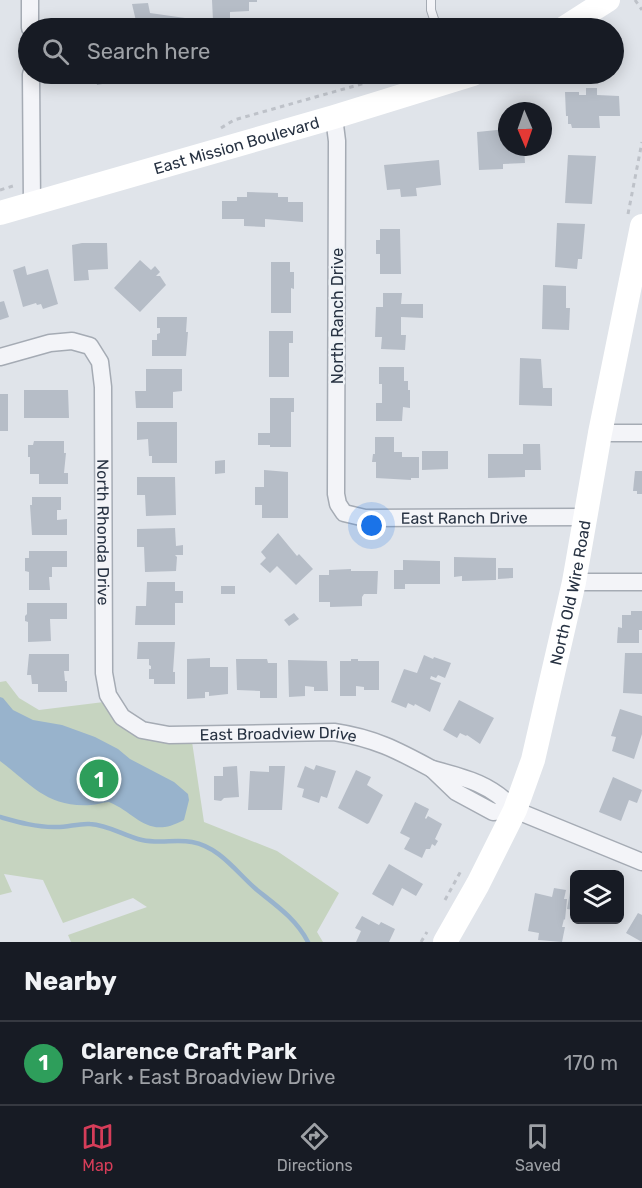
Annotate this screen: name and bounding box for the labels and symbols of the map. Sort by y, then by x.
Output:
north arrow [498,102,552,156]
street label: East Mission Boulevard [152,113,322,178]
street label: North Ranch Drive [328,248,347,384]
street label: North Rhonda Drive [93,459,113,605]
street label: East Ranch Drive [401,508,528,528]
your location [357,511,386,540]
street label: North Old Wire Road [546,519,595,667]
street label: East Broadview Drive [200,723,359,746]
pin: 1 [80,756,118,802]

